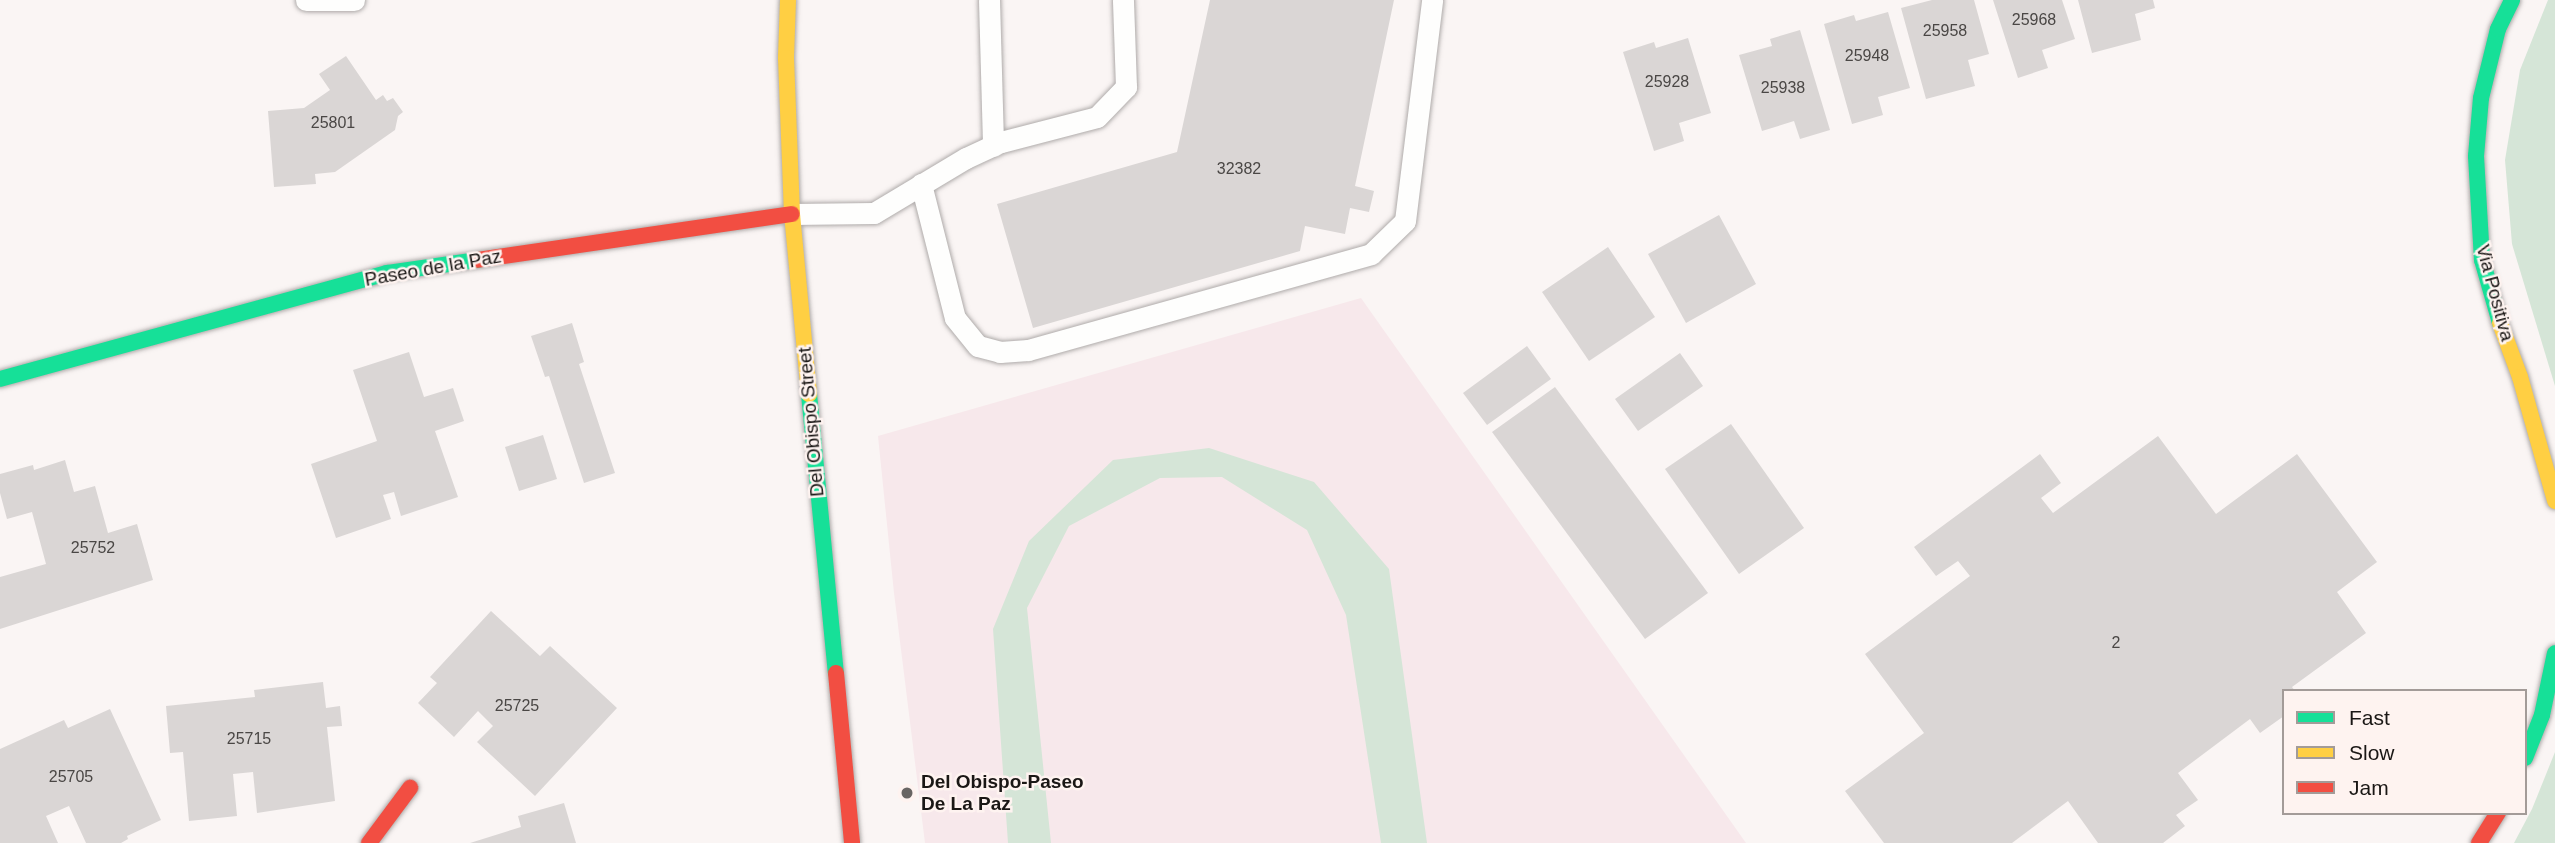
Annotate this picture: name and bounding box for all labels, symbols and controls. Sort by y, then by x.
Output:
house number: 25968 [2012,10,2056,30]
house number: 25958 [1923,21,1967,41]
house number: 25948 [1845,46,1889,66]
house number: 25928 [1645,72,1689,92]
house number: 25938 [1761,78,1805,98]
house number: 25801 [311,113,355,133]
house number: 32382 [1217,159,1261,179]
street label: Via Positiva [2471,242,2519,344]
street label: Paseo de la Paz [363,245,503,291]
street label: Del Obispo Street [793,346,829,498]
house number: 25752 [71,538,115,558]
house number: 2 [2112,633,2120,653]
legend [2282,689,2527,815]
house number: 25725 [495,696,539,716]
text: Fast [2349,706,2390,729]
house number: 25715 [227,729,271,749]
text: Slow [2349,741,2395,764]
house number: 25705 [49,767,93,787]
place label: Del Obispo-Paseo De La Paz [921,771,1084,815]
text: Jam [2349,776,2389,799]
marker: Del Obispo-Paseo De La Paz [899,785,915,801]

